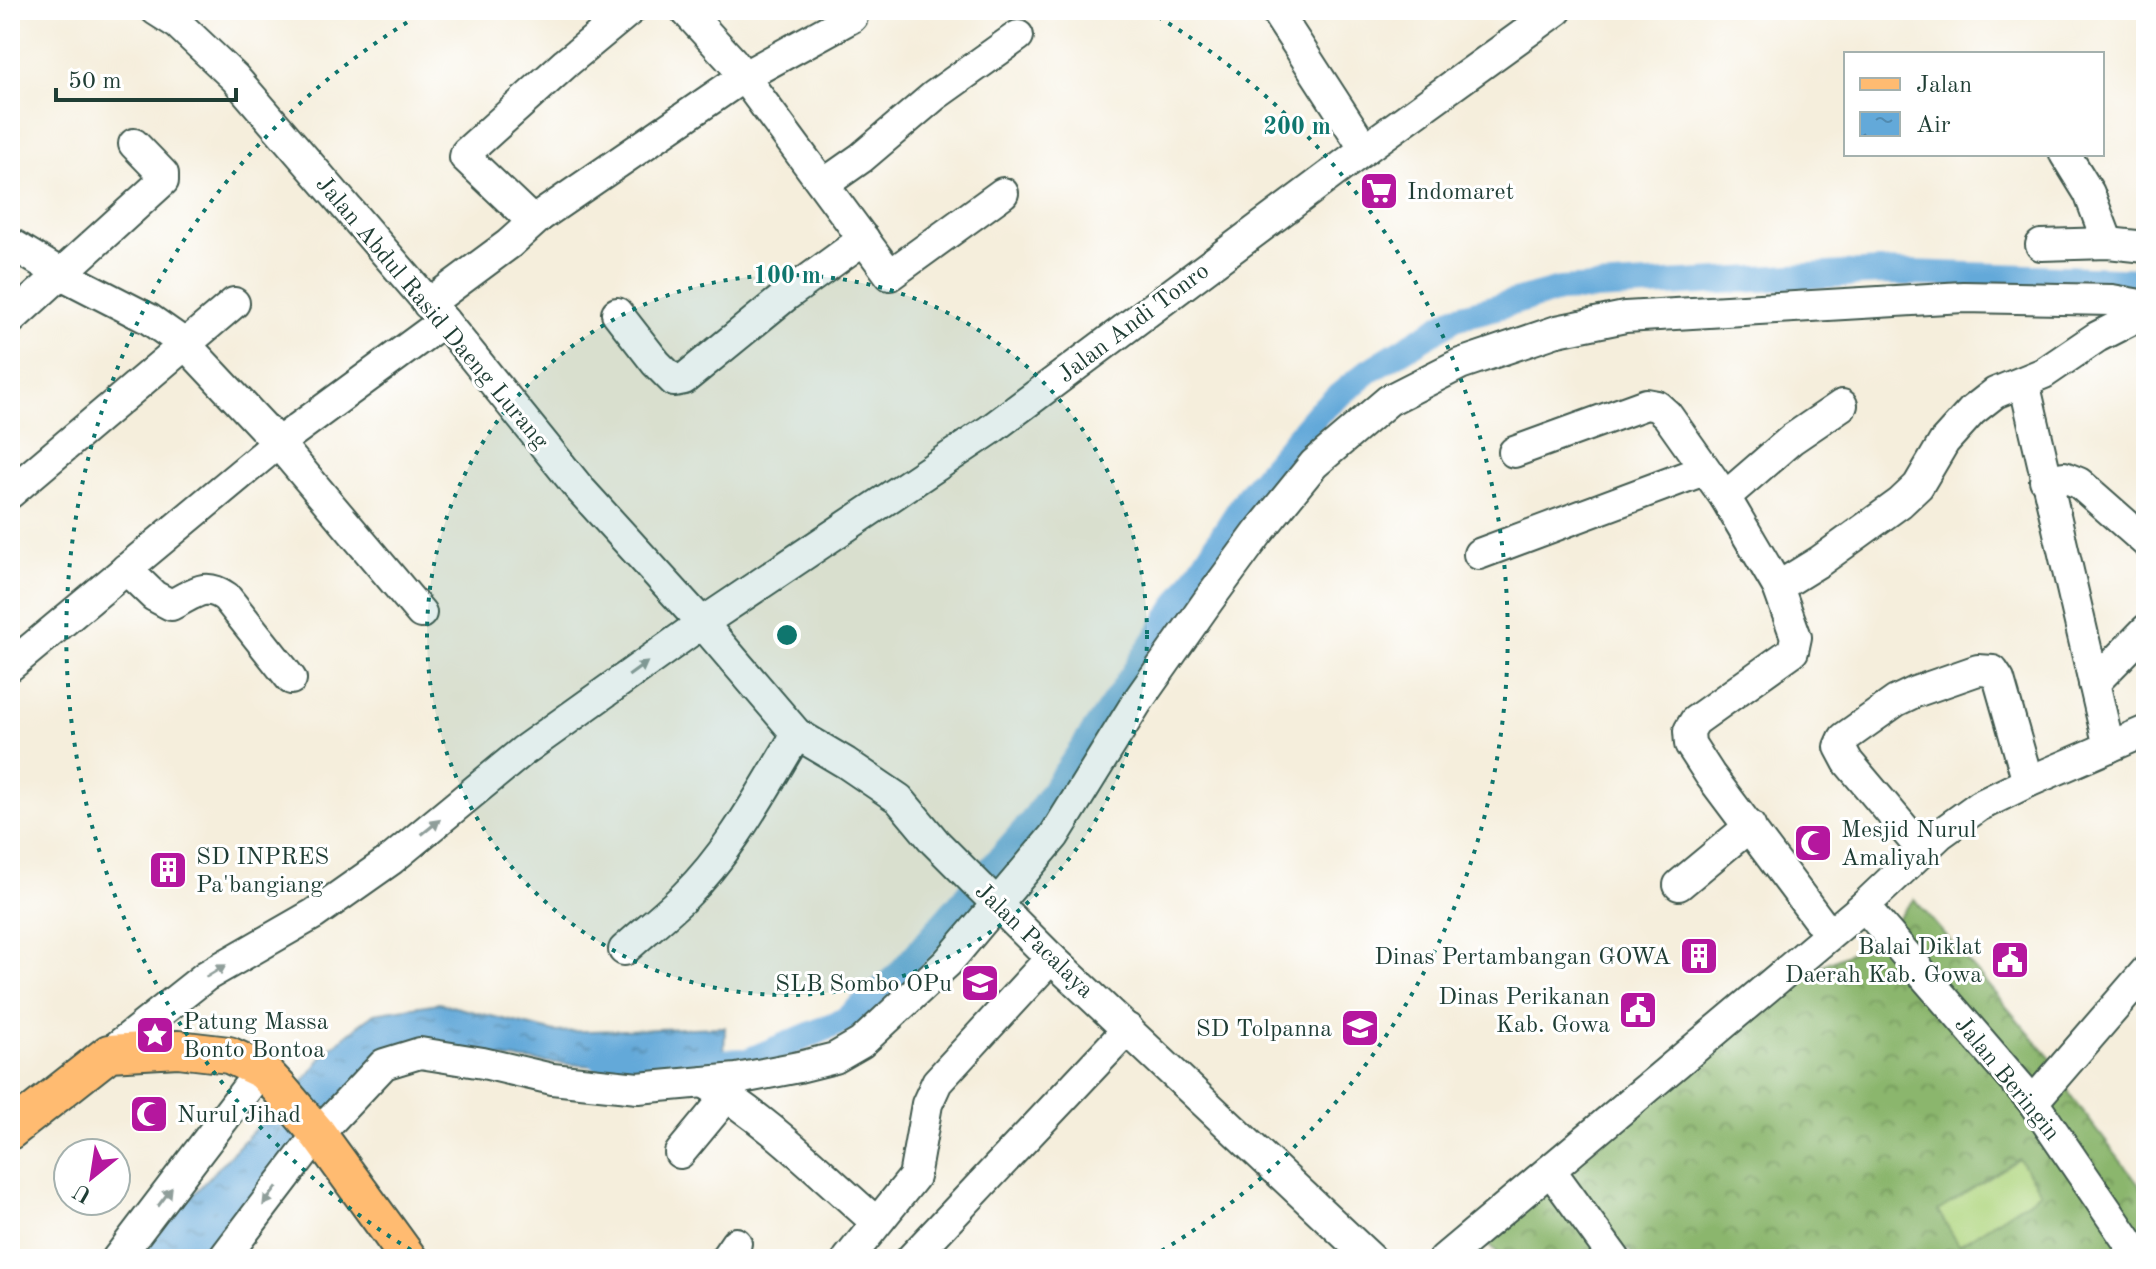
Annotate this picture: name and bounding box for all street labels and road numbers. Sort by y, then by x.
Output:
street label: Jalan Abdul Rasid Daeng Lurang [310,172,553,454]
street label: Jalan Andi Tonro [1054,259,1214,388]
street label: Jalan Pacalaya [970,879,1097,1004]
street label: Jalan Beringin [1949,1013,2064,1146]

